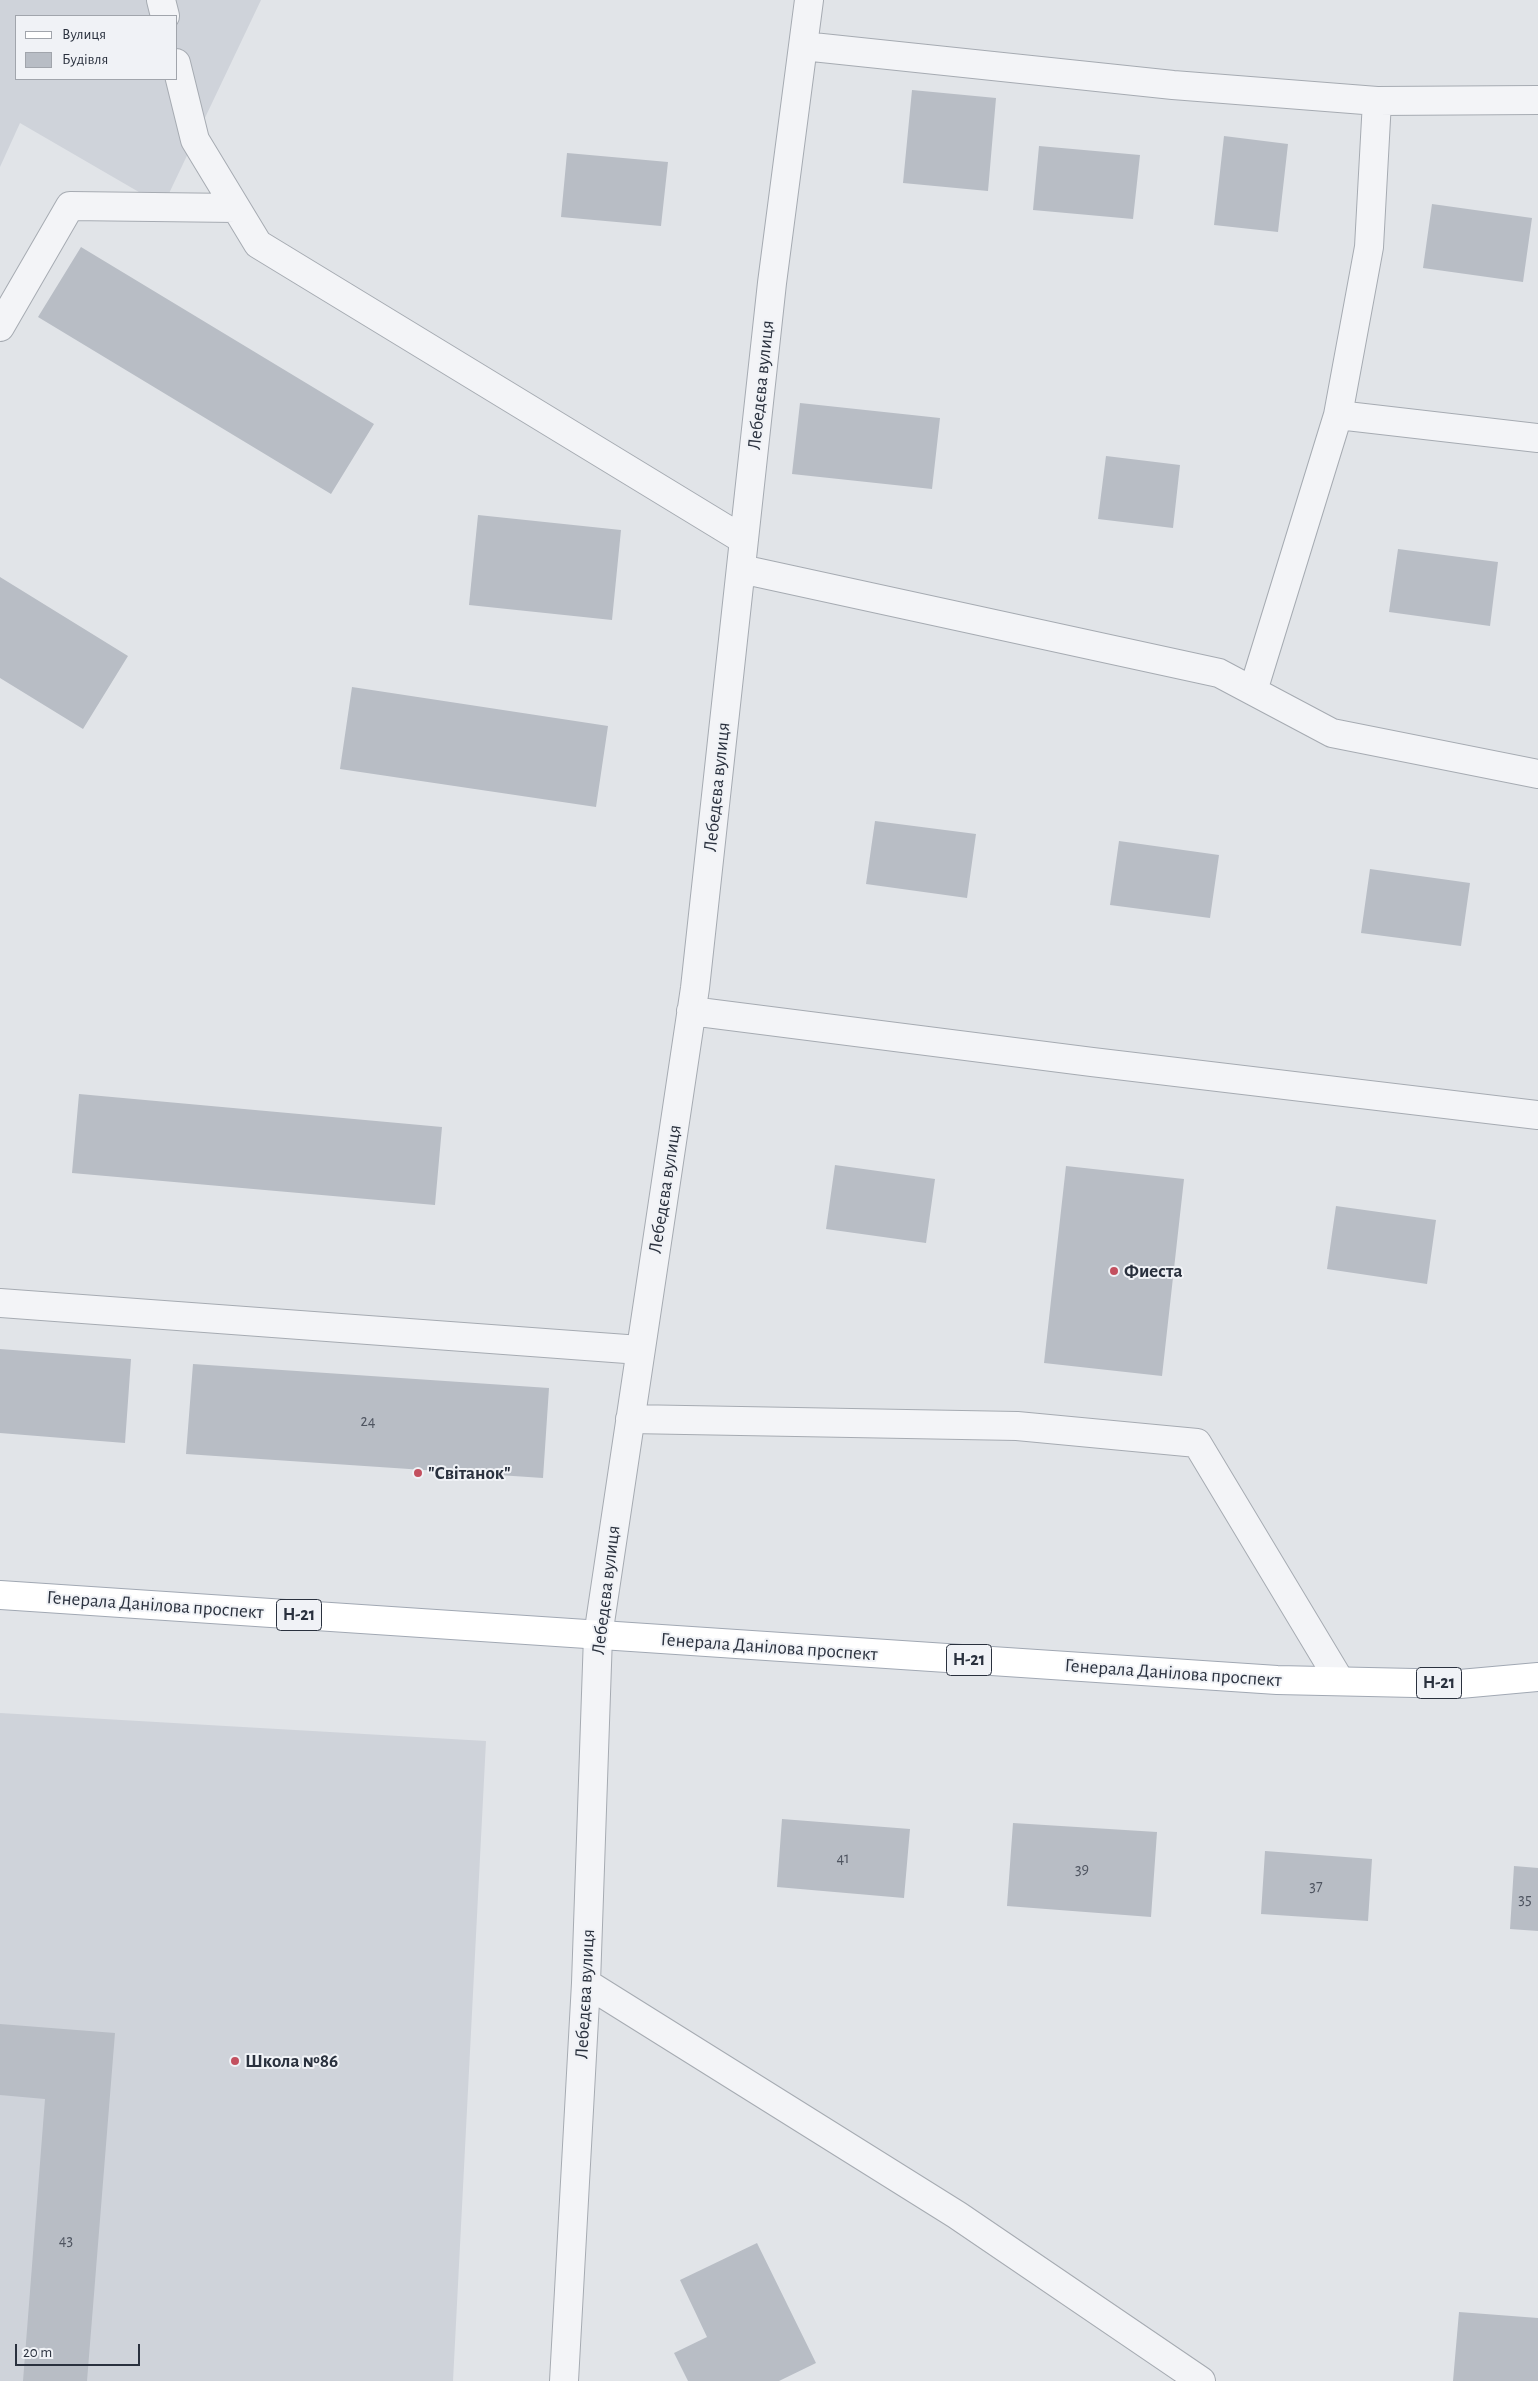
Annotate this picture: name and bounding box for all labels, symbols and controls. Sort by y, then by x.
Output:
legend [15,15,178,80]
text: Вулиця [62,27,106,42]
text: Будівля [62,52,108,67]
street label: Лебедєва вулиця [743,319,779,451]
street label: Лебедєва вулиця [699,721,735,853]
street label: Лебедєва вулиця [644,1123,686,1255]
place label: Фиеста [1124,1260,1182,1282]
marker: Фиеста [1108,1265,1120,1277]
house number: 24 [361,1411,375,1431]
place label: "Світанок" [428,1462,511,1484]
marker: "Світанок" [412,1467,424,1479]
street label: Лебедєва вулиця [587,1524,625,1656]
street label: Генерала Данілова проспект [46,1586,264,1624]
road number: Н-21 [276,1600,322,1630]
street label: Генерала Данілова проспект [660,1628,878,1666]
road number: Н-21 [946,1644,992,1676]
street label: Генерала Данілова проспект [1064,1654,1282,1692]
road number: Н-21 [1416,1668,1462,1699]
house number: 41 [836,1848,850,1868]
house number: 39 [1075,1859,1089,1879]
house number: 37 [1309,1876,1323,1896]
house number: 35 [1518,1889,1532,1909]
street label: Лебедєва вулиця [570,1928,600,2060]
place label: Школа №86 [245,2050,338,2072]
marker: Школа №86 [229,2055,241,2067]
house number: 43 [59,2230,73,2250]
scale bar [18,2334,142,2366]
text: 20 m [23,2345,52,2360]

